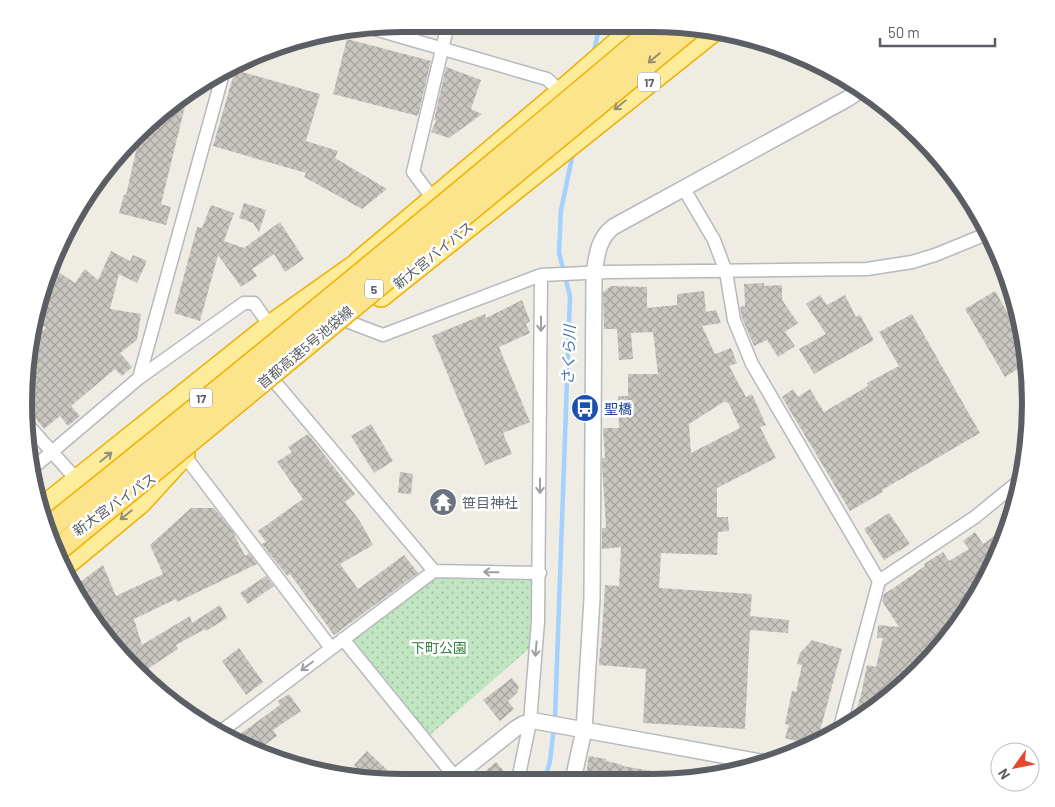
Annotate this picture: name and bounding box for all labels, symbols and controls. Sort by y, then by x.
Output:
scale bar [880,15,995,47]
text: 50 m [888,23,920,41]
one-way arrow [647,53,660,64]
road number: 17 [638,72,660,91]
one-way arrow [614,99,627,110]
street label: 新大宮バイパス [390,218,476,292]
road number: 5 [365,280,383,298]
street label: 首都高速5号池袋線 [254,302,356,392]
one-way arrow [536,315,546,331]
water label: さくら川 [558,323,578,385]
road number: 17 [190,388,212,408]
bus stop icon: 聖橋 [570,393,600,423]
place label: 聖橋 [604,400,632,417]
one-way arrow [99,451,112,462]
street label: 新大宮バイパス [69,469,159,539]
one-way arrow [535,478,545,494]
temple icon: 笹目神社 [428,487,458,517]
place label: 笹目神社 [462,494,518,511]
one-way arrow [120,510,133,521]
one-way arrow [483,567,500,577]
park label: 下町公園 [411,639,467,656]
one-way arrow [531,640,541,656]
one-way arrow [301,660,314,671]
north arrow [990,742,1040,792]
text: N [994,766,1013,783]

